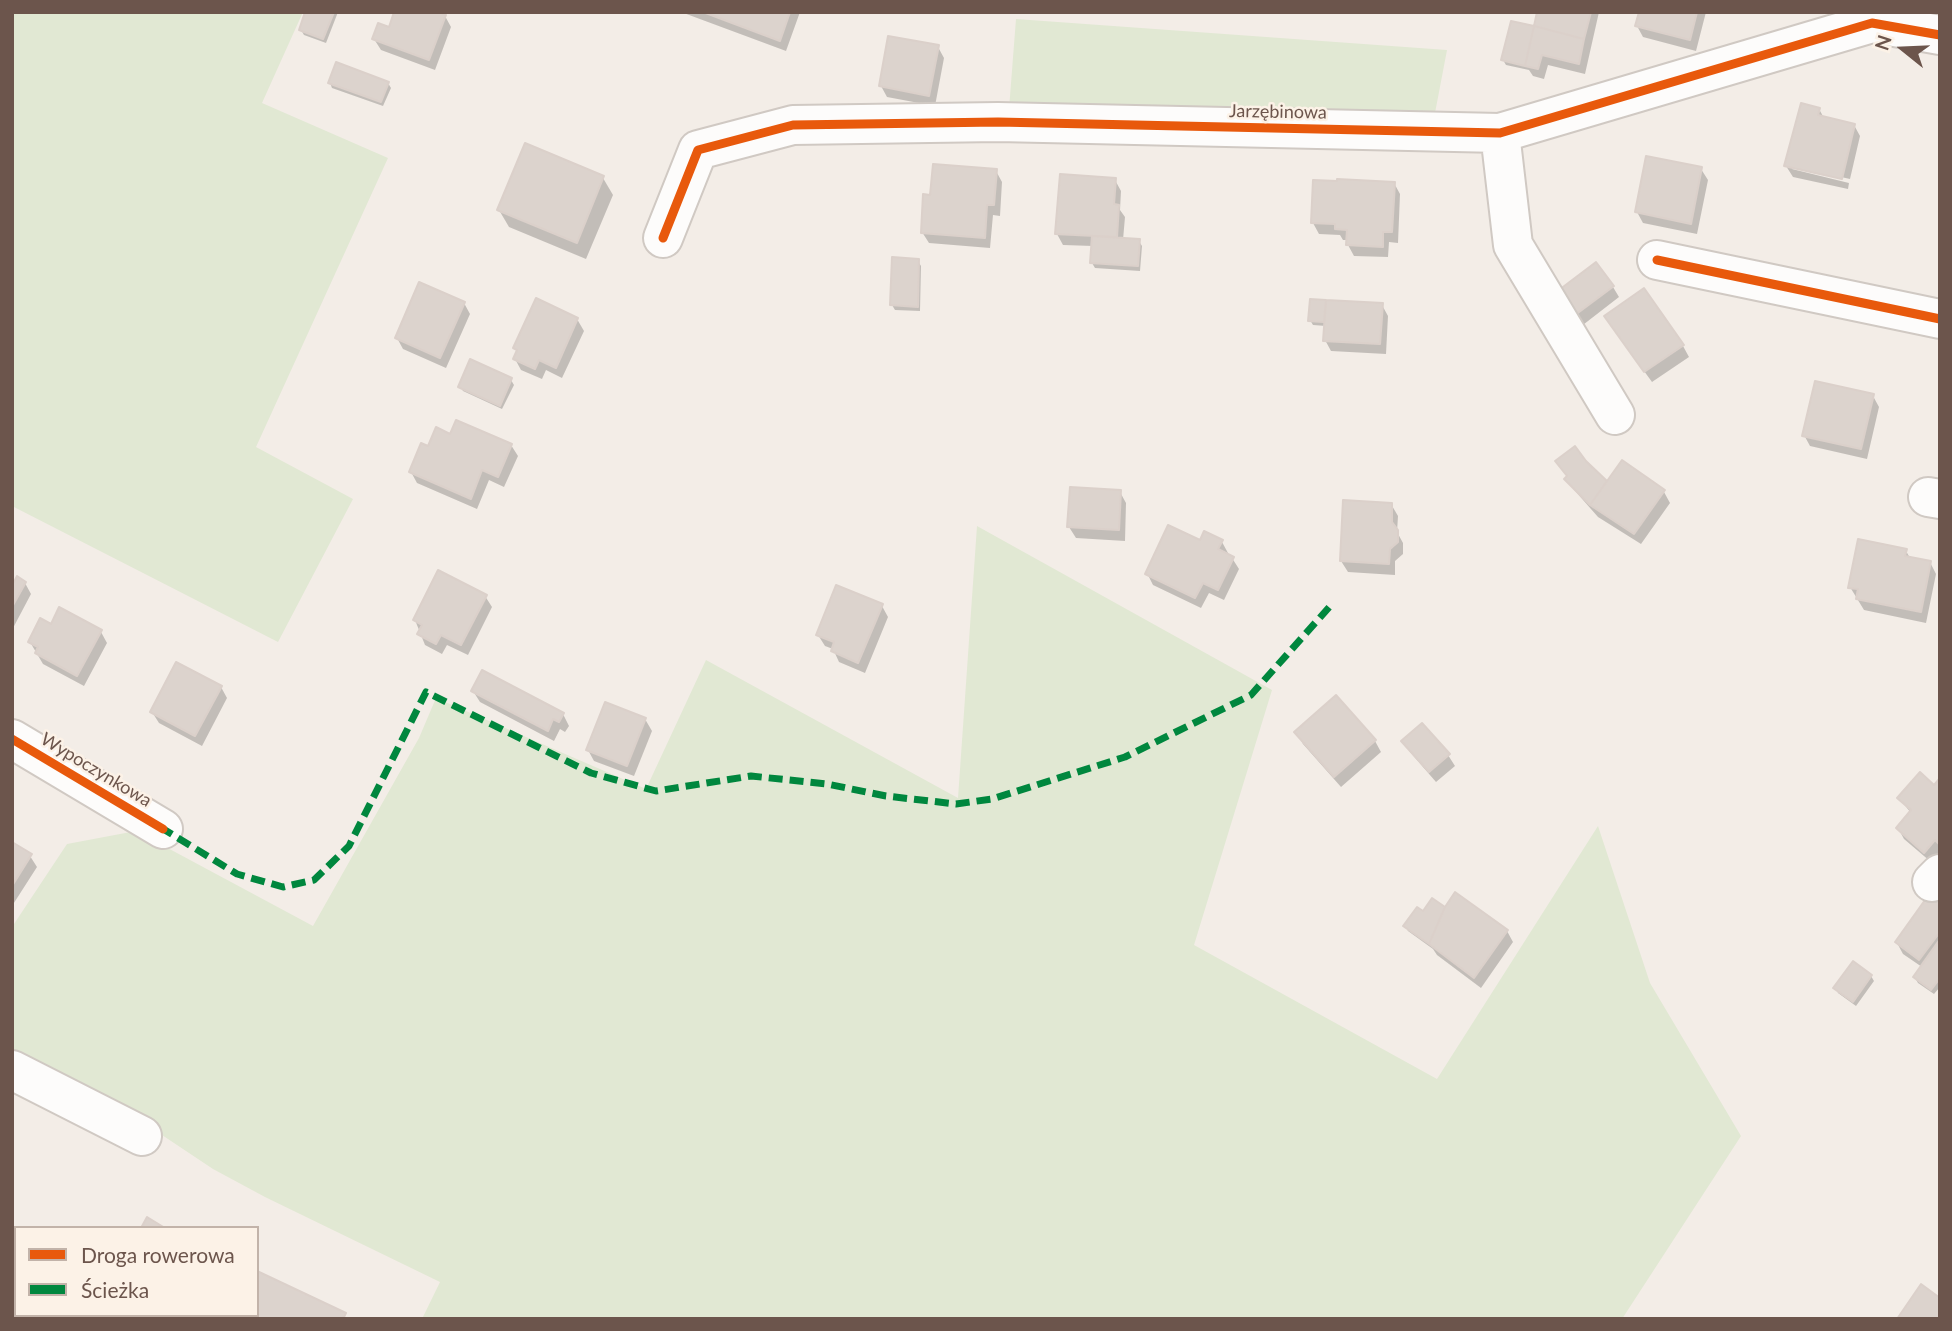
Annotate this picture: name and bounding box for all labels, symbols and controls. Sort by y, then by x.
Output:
north arrow [1868,14,1938,84]
text: N [1869,32,1896,53]
street label: Jarzębinowa [1229,100,1327,124]
street label: Wypoczynkowa [37,728,155,812]
legend [14,1226,259,1317]
text: Droga rowerowa [81,1242,235,1267]
text: Ścieżka [81,1277,149,1302]

